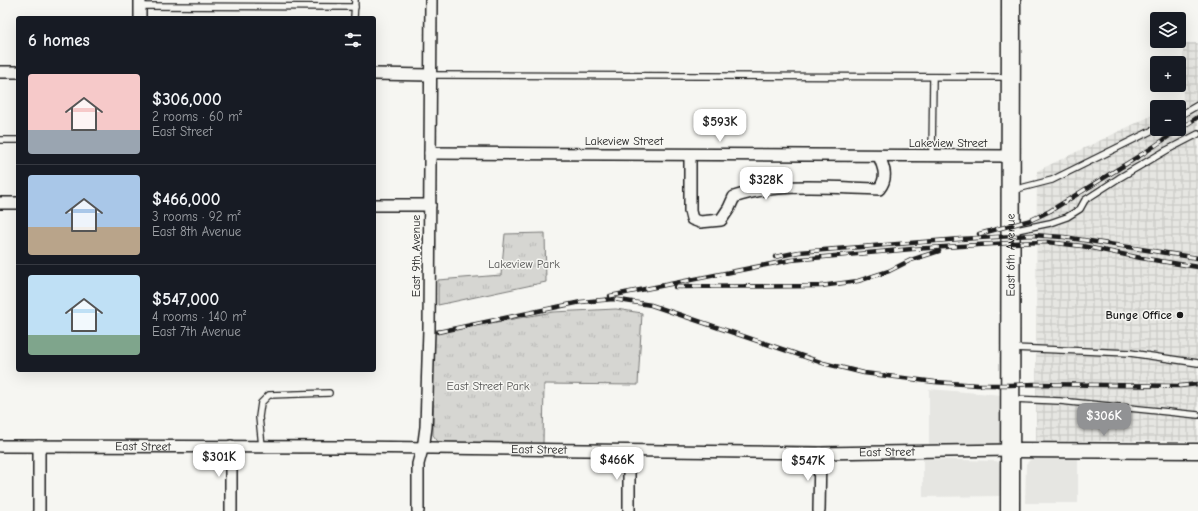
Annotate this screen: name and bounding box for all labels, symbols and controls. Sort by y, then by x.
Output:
map controls [1150,12,1186,136]
button: layers [1150,12,1186,48]
icon: filters [342,29,364,51]
text: 6 homes [28,31,90,50]
button: + [1150,56,1186,92]
icon: home [60,90,108,138]
text: $306,000 [152,90,222,109]
button: − [1150,100,1186,136]
text: 2 rooms · 60 m² [152,109,242,124]
pin: $593K [692,109,748,143]
text: $593K [702,114,738,129]
text: East Street [152,124,213,139]
street label: Lakeview Street [585,134,664,148]
street label: Lakeview Street [909,136,988,150]
pin: $328K [738,167,794,201]
text: $328K [749,172,783,187]
text: $466,000 [152,190,220,209]
icon: home [60,191,108,239]
text: 3 rooms · 92 m² [152,209,241,224]
street label: East 6th Avenue [1003,214,1018,296]
street label: East 9th Avenue [409,215,423,297]
text: East 8th Avenue [152,224,241,239]
park label: Lakeview Park [488,257,560,271]
text: $547,000 [152,290,219,309]
icon: home [60,291,108,339]
place label: Bunge Office [1105,308,1172,322]
text: 4 rooms · 140 m² [152,309,246,324]
marker: Bunge Office [1175,310,1185,320]
text: East 7th Avenue [152,324,241,339]
park label: East Street Park [447,379,530,393]
pin: $306K [1076,403,1132,437]
text: $306K [1086,408,1122,423]
street label: East Street [115,439,172,453]
street label: East Street [511,442,568,457]
pin: $301K [191,444,247,478]
street label: East Street [859,444,916,459]
pin: $466K [589,447,645,481]
pin: $547K [780,448,836,482]
text: $301K [202,449,236,464]
text: $466K [600,452,634,467]
text: $547K [791,453,825,468]

